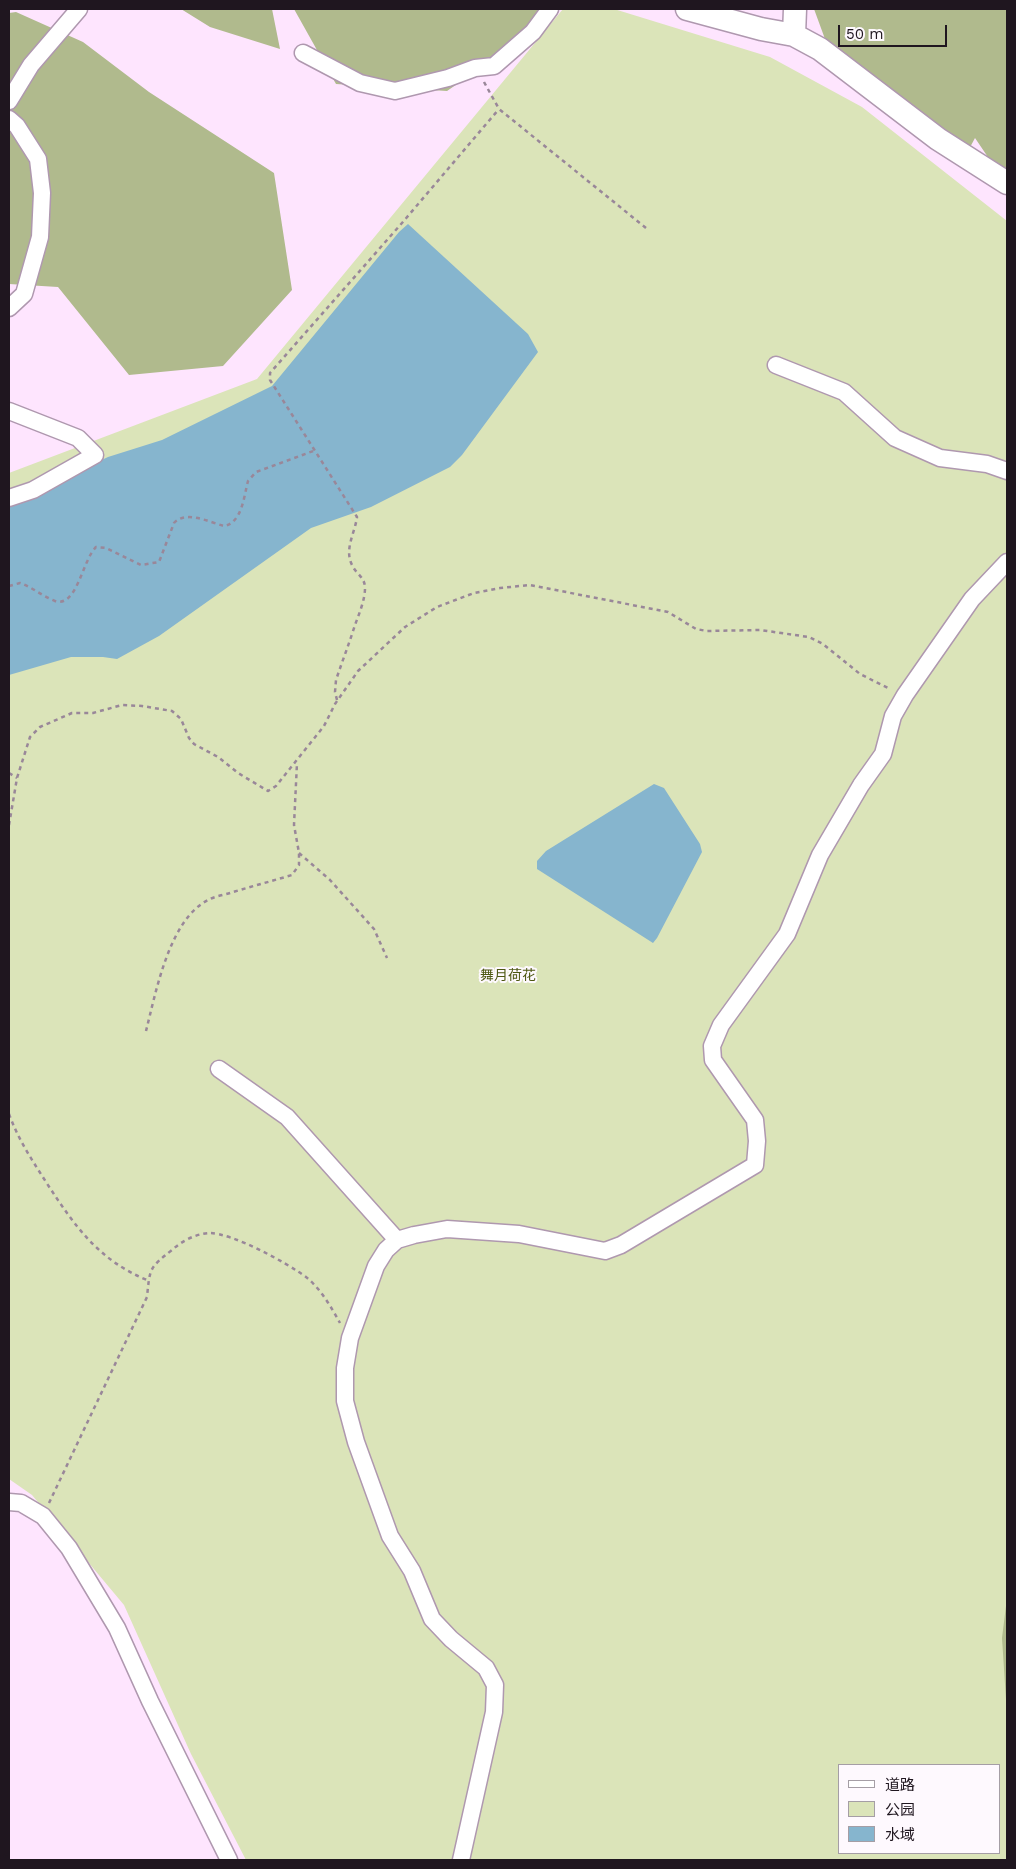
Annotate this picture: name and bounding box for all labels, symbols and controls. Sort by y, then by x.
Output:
scale bar [841,15,950,47]
text: 50 m [846,25,883,43]
park label: 舞月荷花 [480,968,536,984]
legend [838,1764,1001,1854]
text: 道路 [885,1776,915,1794]
text: 公园 [885,1801,915,1819]
text: 水域 [885,1826,915,1844]

